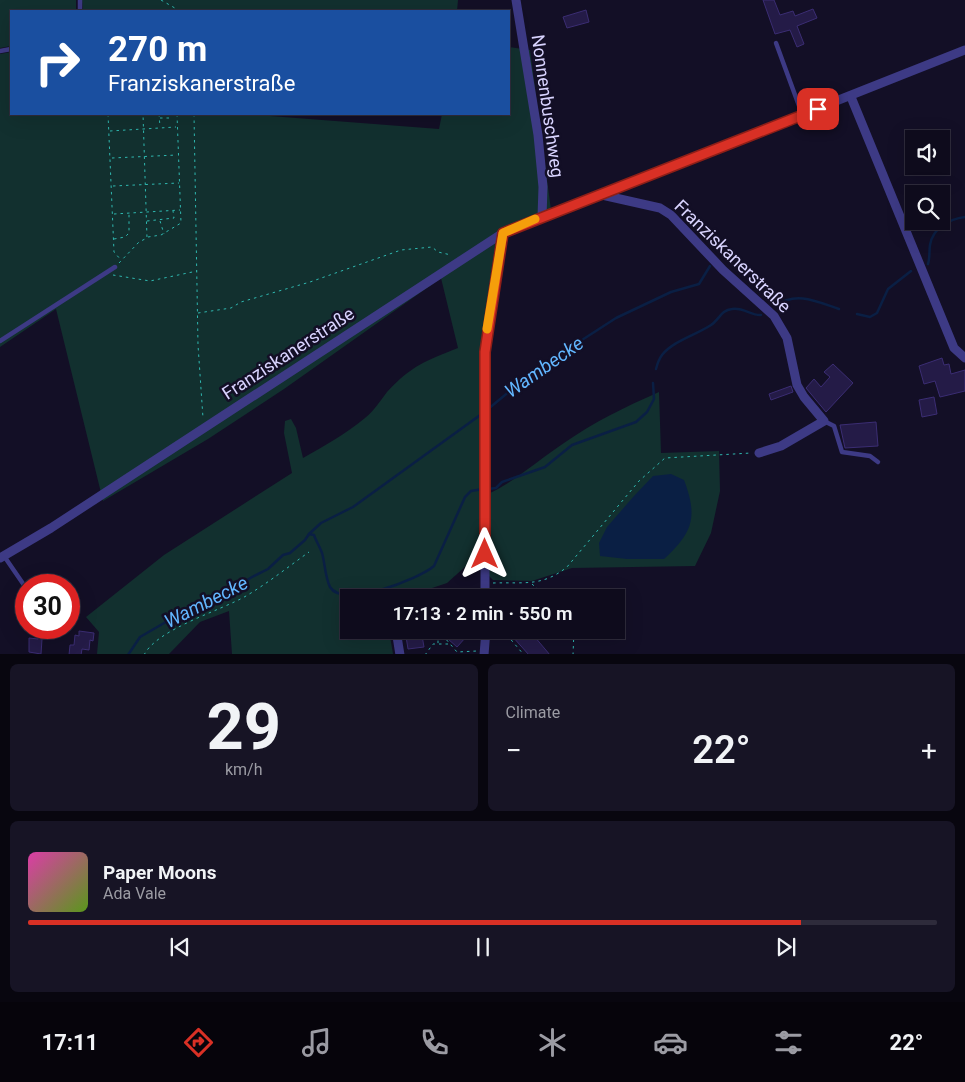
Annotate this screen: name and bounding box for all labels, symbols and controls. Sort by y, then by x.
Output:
text: 270 m [108,29,207,70]
icon: right [25,30,90,95]
street label: Nonnenbuschweg [528,33,568,179]
text: Franziskanerstraße [108,71,295,96]
pin [797,88,839,130]
icon: arrive [804,95,832,123]
map controls [905,130,950,230]
button: sound [905,130,950,175]
button: search [905,185,950,230]
street label: Franziskanerstraße [671,195,795,317]
street label: Franziskanerstraße [218,302,358,404]
water label: Wambecke [500,331,588,403]
position arrow [458,527,510,579]
water label: Wambecke [160,571,252,633]
speed limit sign: 30 [15,574,80,639]
text: 17:13 · 2 min · 550 m [392,602,573,625]
text: 29 [206,689,281,765]
text: Climate [506,703,560,722]
text: 22° [692,728,750,772]
text: − [506,734,522,767]
text: + [921,734,937,767]
text: km/h [225,760,263,779]
text: Paper Moons [103,861,216,884]
text: Ada Vale [103,884,166,903]
icon: previous [166,933,194,961]
icon: pause [469,933,497,961]
icon: next [772,933,800,961]
icon: directions [181,1025,216,1060]
icon: music [299,1025,334,1060]
icon: phone [417,1025,452,1060]
icon: climate [535,1025,570,1060]
icon: car [653,1025,688,1060]
icon: filters [771,1025,806,1060]
text: 17:11 [42,1030,98,1055]
text: 22° [890,1030,923,1055]

